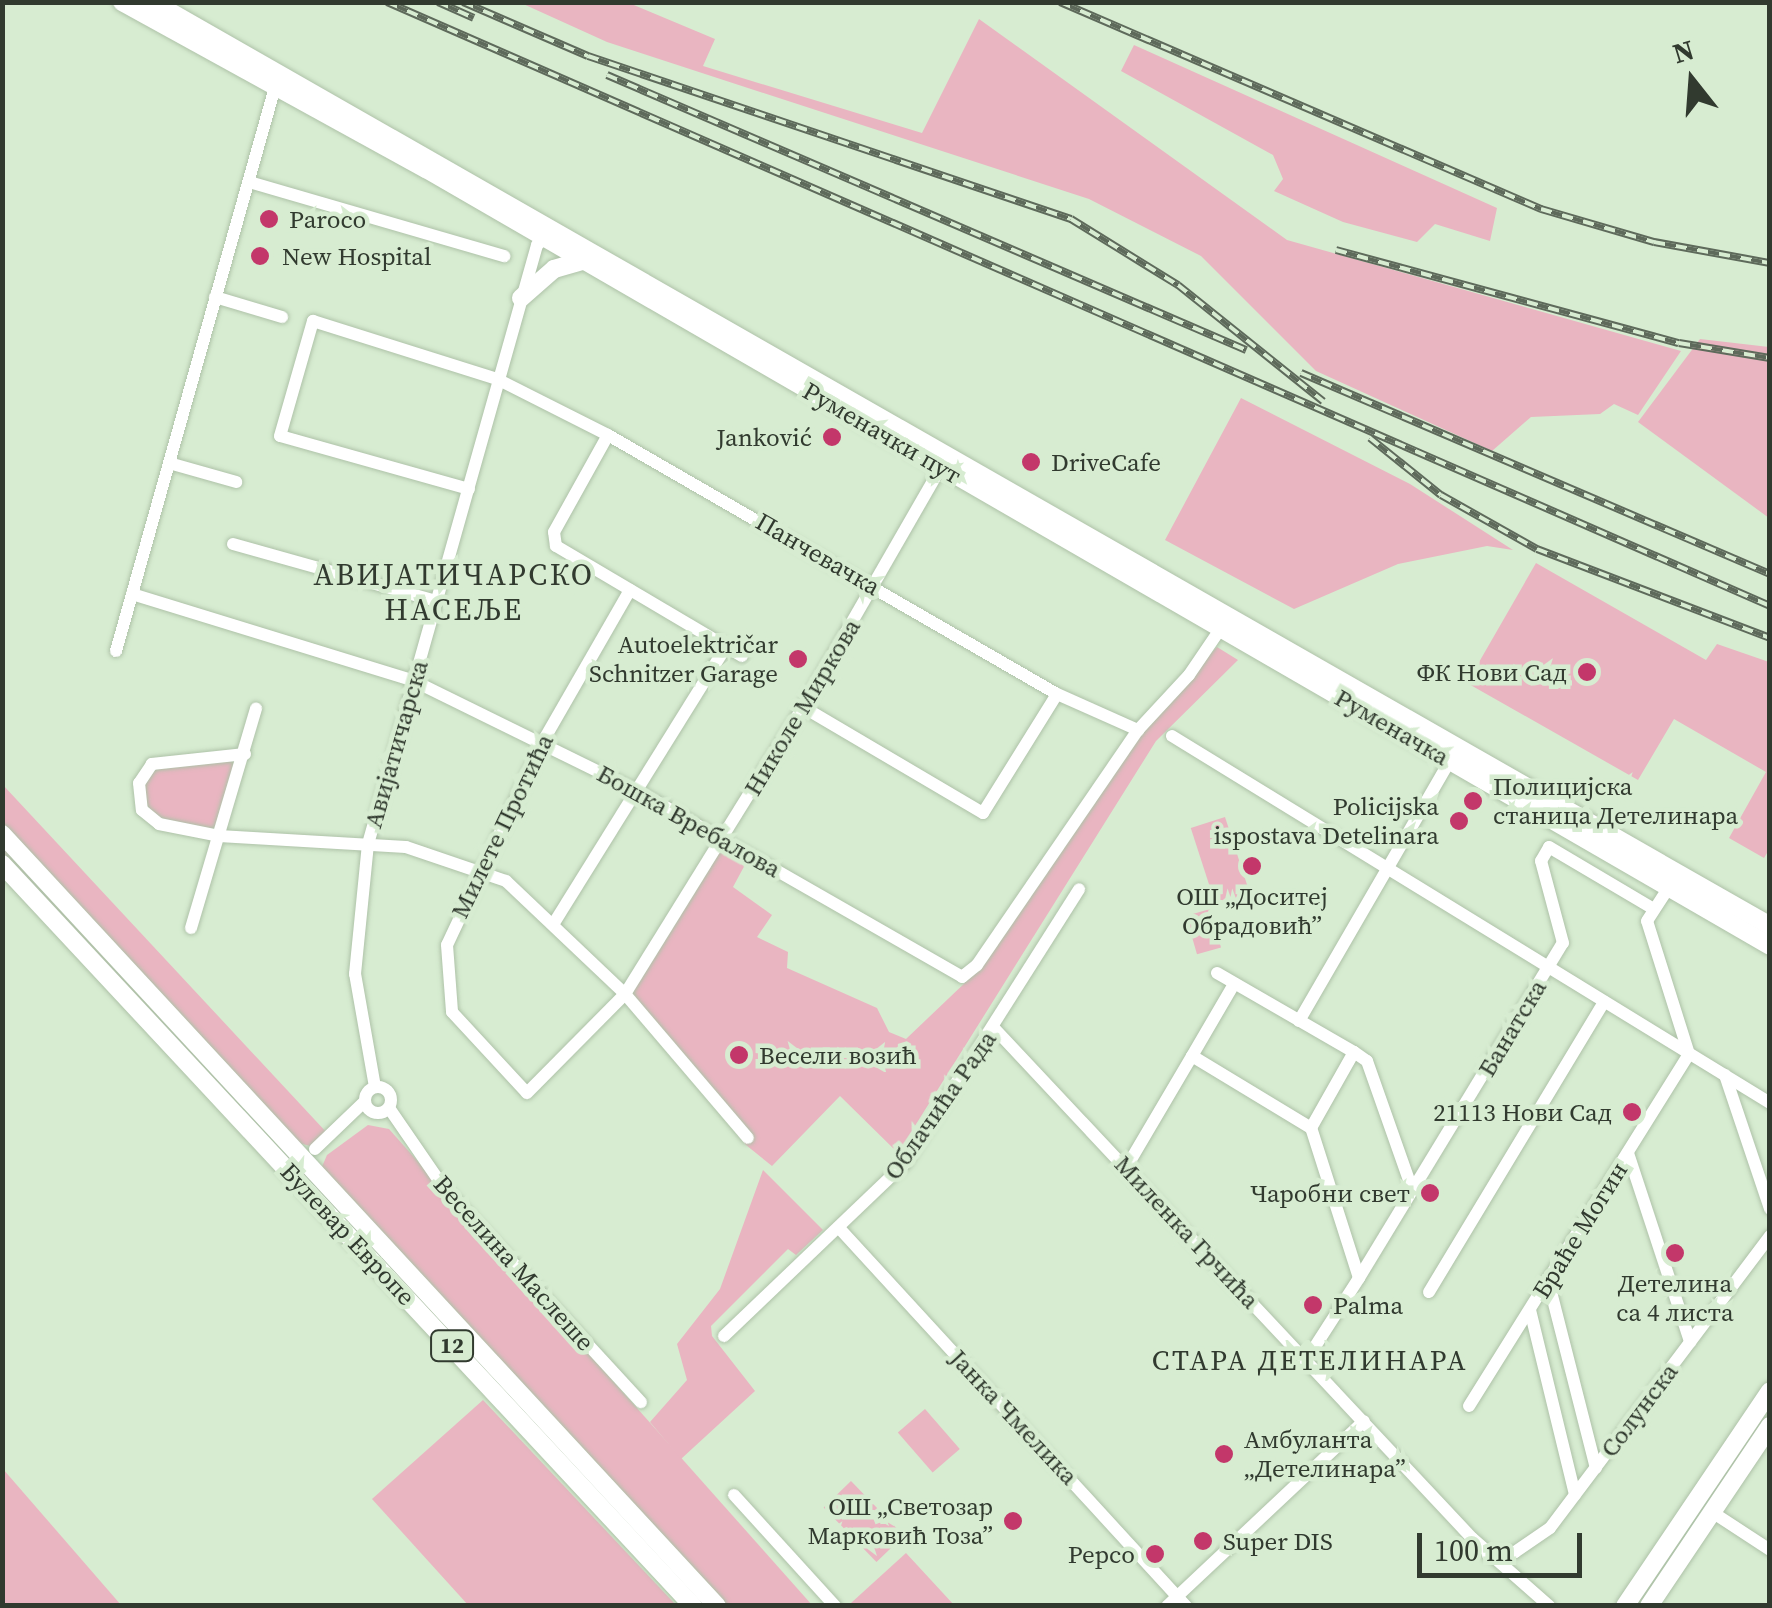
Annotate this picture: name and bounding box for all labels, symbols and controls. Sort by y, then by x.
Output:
north arrow [1642,30,1742,130]
text: N [1668,30,1699,72]
place label: Paroco [289,204,366,234]
marker: Paroco [258,208,280,230]
place label: New Hospital [282,241,431,271]
marker: New Hospital [247,243,273,269]
street label: Руменачки пут [798,376,966,490]
place label: Janković [716,422,812,452]
marker: Janković [821,426,843,448]
place label: DriveCafe [1051,447,1161,477]
marker: DriveCafe [1020,451,1042,473]
street label: Панчевачка [750,506,886,602]
district label: АВИЈАТИЧАРСКО НАСЕЉЕ [313,557,595,628]
street label: Николе Миркова [737,613,867,801]
place label: Autoelektričar Schnitzer Garage [589,630,778,689]
marker: Autoelektričar Schnitzer Garage [787,648,809,670]
street label: Авијатичарска [358,657,434,831]
place label: ФК Нови Сад [1417,657,1567,687]
marker: ФК Нови Сад [1576,661,1598,683]
street label: Руменачка [1330,682,1454,772]
street label: Милете Протића [444,729,560,923]
street label: Бошка Вребалова [592,758,786,884]
place label: Полицијска станица Детелинара [1493,772,1738,831]
marker: Полицијска станица Детелинара [1462,790,1484,812]
place label: Policijska ispostava Detelinara [1214,792,1439,851]
marker: Policijska ispostava Detelinara [1448,810,1470,832]
marker: ОШ „Доситеј Обрадовић” [1241,855,1263,877]
place label: ОШ „Доситеј Обрадовић” [1176,882,1328,941]
street label: Банатска [1471,974,1553,1082]
street label: Облачића Рада [878,1025,1002,1185]
place label: Весели возић [759,1040,917,1070]
marker: Весели возић [728,1044,750,1066]
place label: 21113 Нови Сад [1433,1097,1612,1127]
marker: 21113 Нови Сад [1621,1101,1643,1123]
street label: Миленка Грчића [1108,1149,1266,1315]
street label: Браће Могин [1526,1156,1634,1304]
street label: Булевар Европе [274,1157,422,1311]
street label: Веселина Маслеше [427,1169,601,1357]
place label: Чаробни свет [1250,1178,1410,1208]
marker: Чаробни свет [1419,1182,1441,1204]
marker: Детелина са 4 листа [1664,1242,1686,1264]
place label: Детелина са 4 листа [1616,1269,1734,1328]
place label: Palma [1333,1290,1403,1320]
marker: Palma [1302,1294,1324,1316]
road number: 12 [430,1329,474,1363]
street label: Јанка Чмелика [944,1343,1084,1491]
district label: СТАРА ДЕТЕЛИНАРА [1152,1343,1468,1377]
street label: Солунска [1594,1357,1684,1463]
place label: Амбуланта „Детелинара” [1244,1425,1406,1484]
marker: Амбуланта „Детелинара” [1213,1443,1235,1465]
place label: ОШ „Светозар Марковић Тоза” [807,1492,993,1551]
marker: ОШ „Светозар Марковић Тоза” [1002,1510,1024,1532]
scale bar [1422,1513,1587,1575]
place label: Super DIS [1223,1526,1333,1556]
marker: Super DIS [1192,1530,1214,1552]
text: 100 m [1434,1530,1513,1571]
place label: Pepco [1068,1539,1135,1569]
marker: Pepco [1144,1543,1166,1565]

